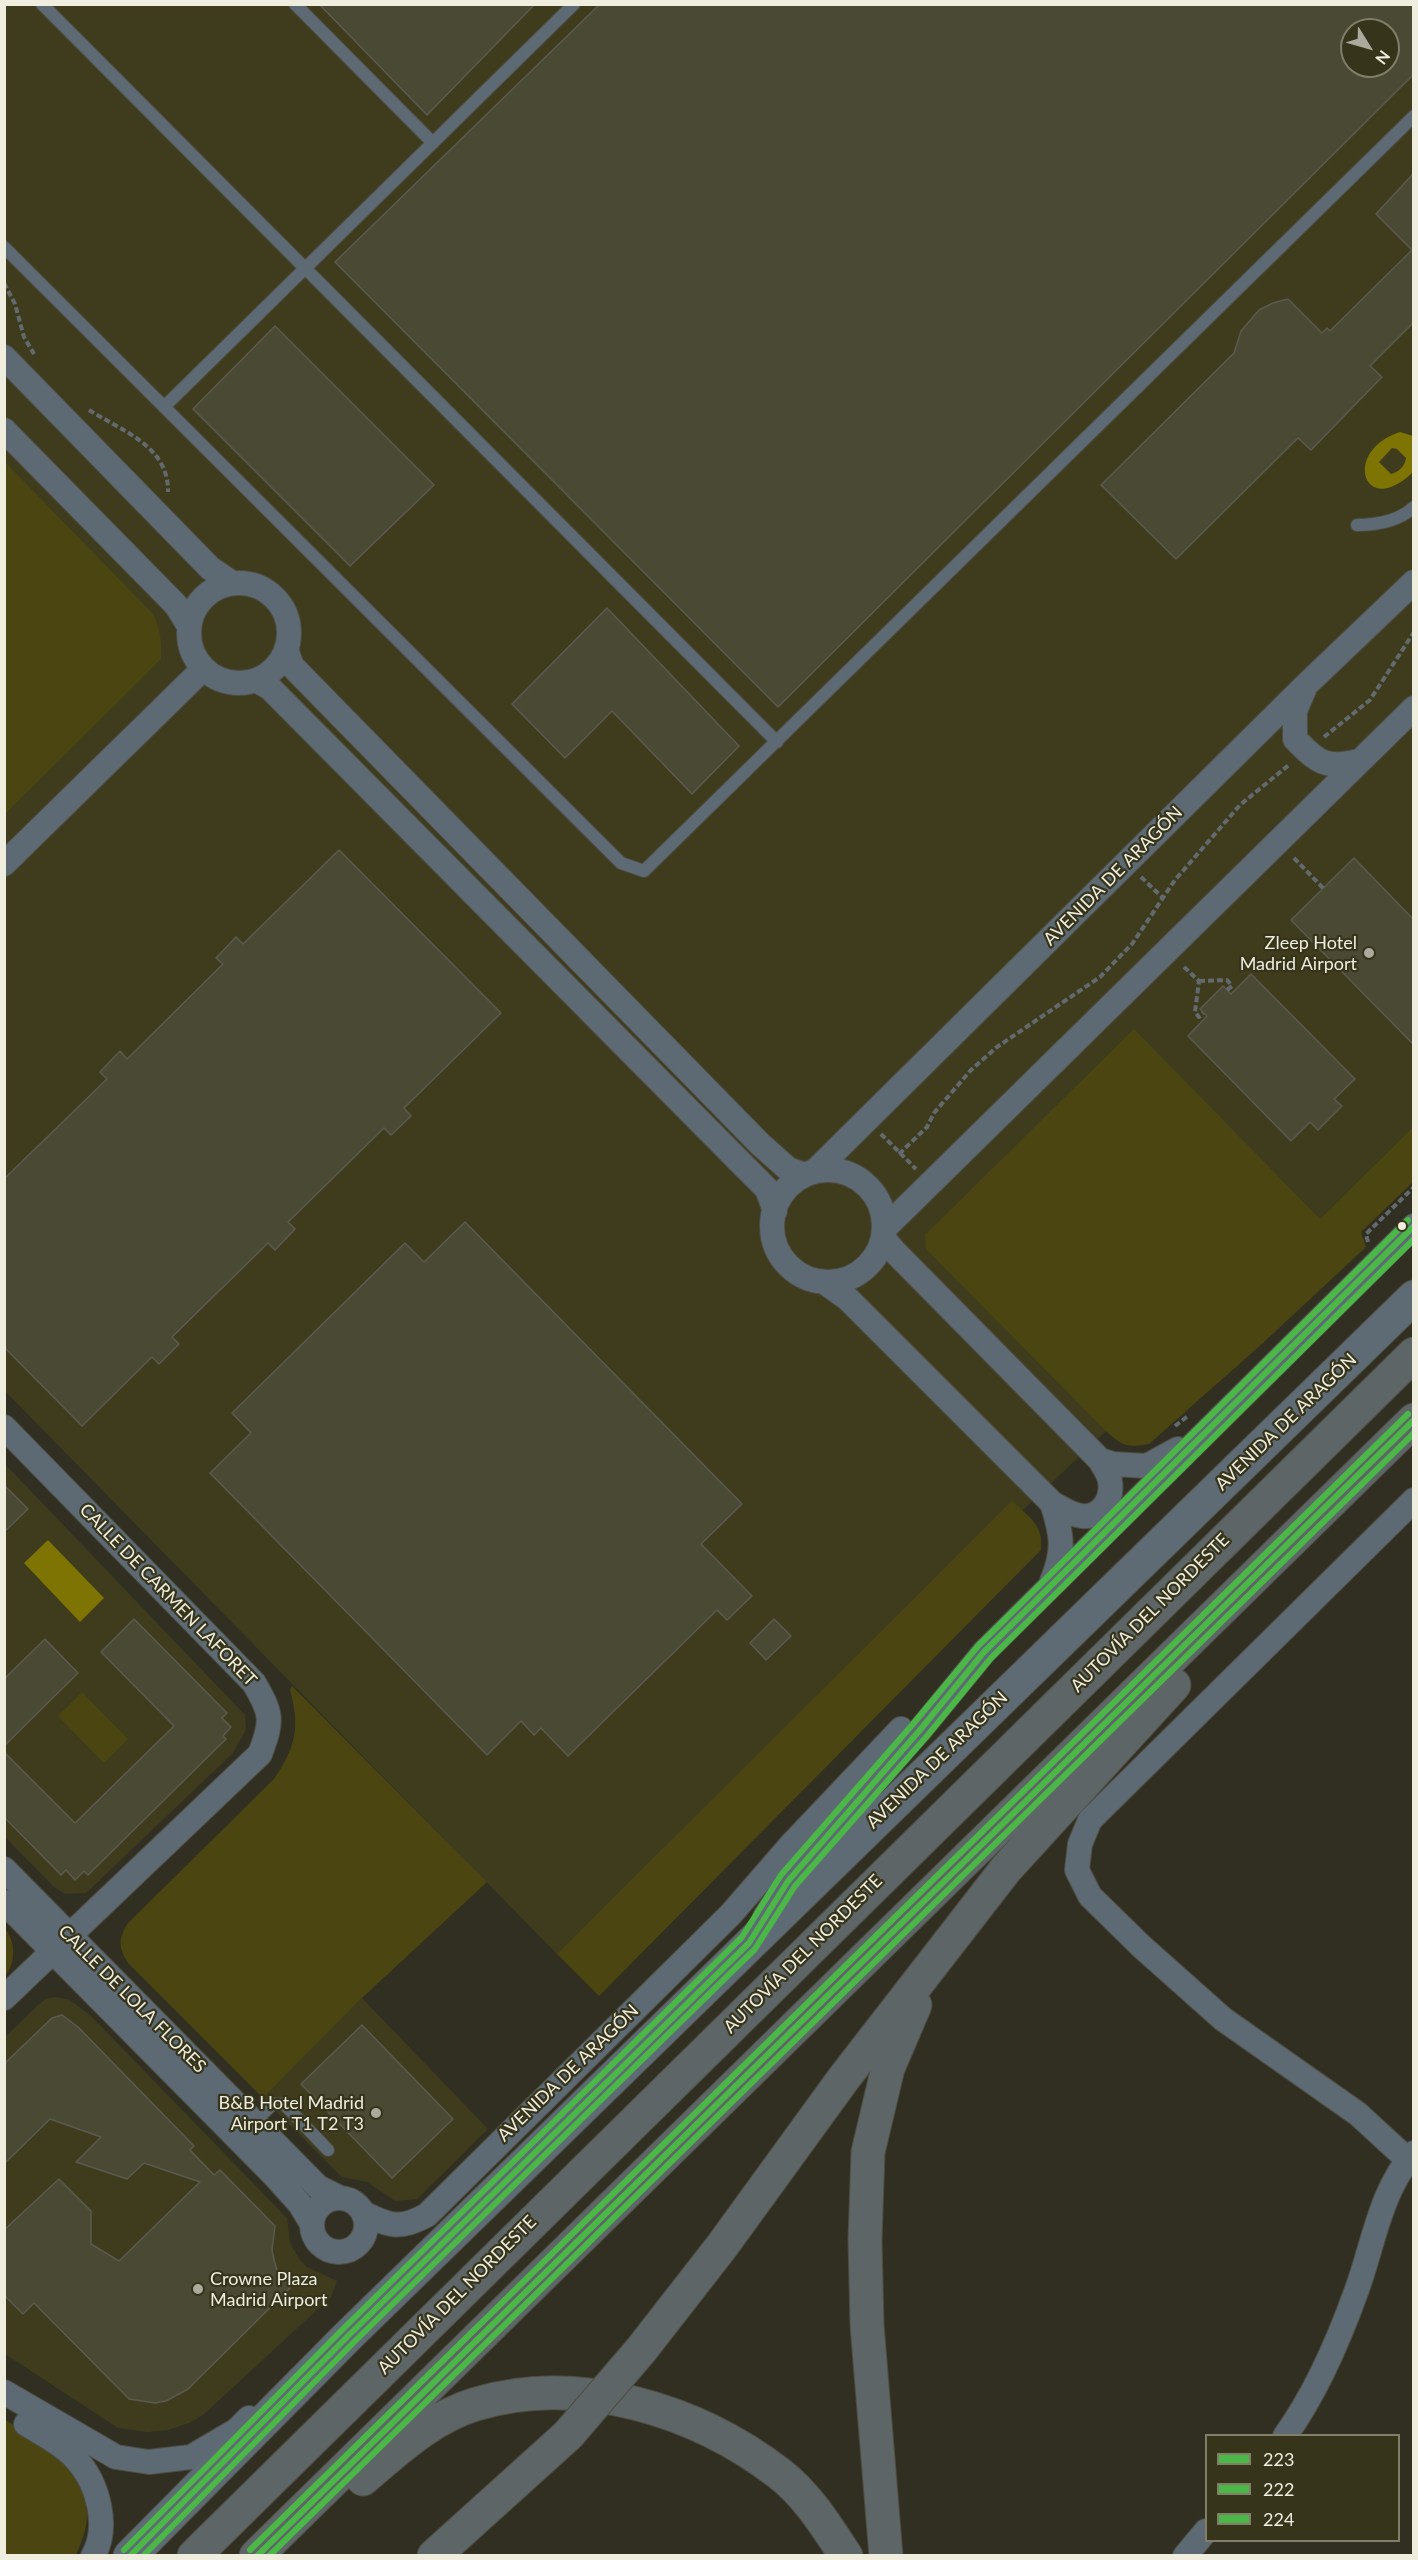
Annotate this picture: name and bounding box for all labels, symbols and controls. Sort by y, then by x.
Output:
north arrow [1340,18,1400,78]
text: N [1372,47,1394,69]
street label: AVENIDA DE ARAGÓN [1039,802,1187,950]
place label: Zleep Hotel Madrid Airport [1240,932,1357,974]
marker: Zleep Hotel Madrid Airport [1362,946,1376,960]
unlabelled marker [1396,1220,1408,1232]
street label: AVENIDA DE ARAGÓN [1211,1349,1361,1495]
street label: CALLE DE CARMEN LAFORET [75,1499,261,1691]
street label: AUTOVÍA DEL NORDESTE [1066,1529,1234,1697]
street label: AVENIDA DE ARAGÓN [862,1687,1012,1833]
street label: AUTOVÍA DEL NORDESTE [719,1870,887,2038]
street label: CALLE DE LOLA FLORES [54,1921,210,2077]
street label: AVENIDA DE ARAGÓN [493,2000,643,2146]
place label: B&B Hotel Madrid Airport T1 T2 T3 [219,2092,364,2134]
marker: B&B Hotel Madrid Airport T1 T2 T3 [369,2106,383,2120]
street label: AUTOVÍA DEL NORDESTE [373,2211,541,2379]
place label: Crowne Plaza Madrid Airport [210,2268,327,2310]
marker: Crowne Plaza Madrid Airport [191,2282,205,2296]
legend [1205,2434,1400,2542]
text: 223 [1263,2448,1294,2470]
text: 222 [1263,2478,1294,2500]
text: 224 [1263,2508,1294,2530]

